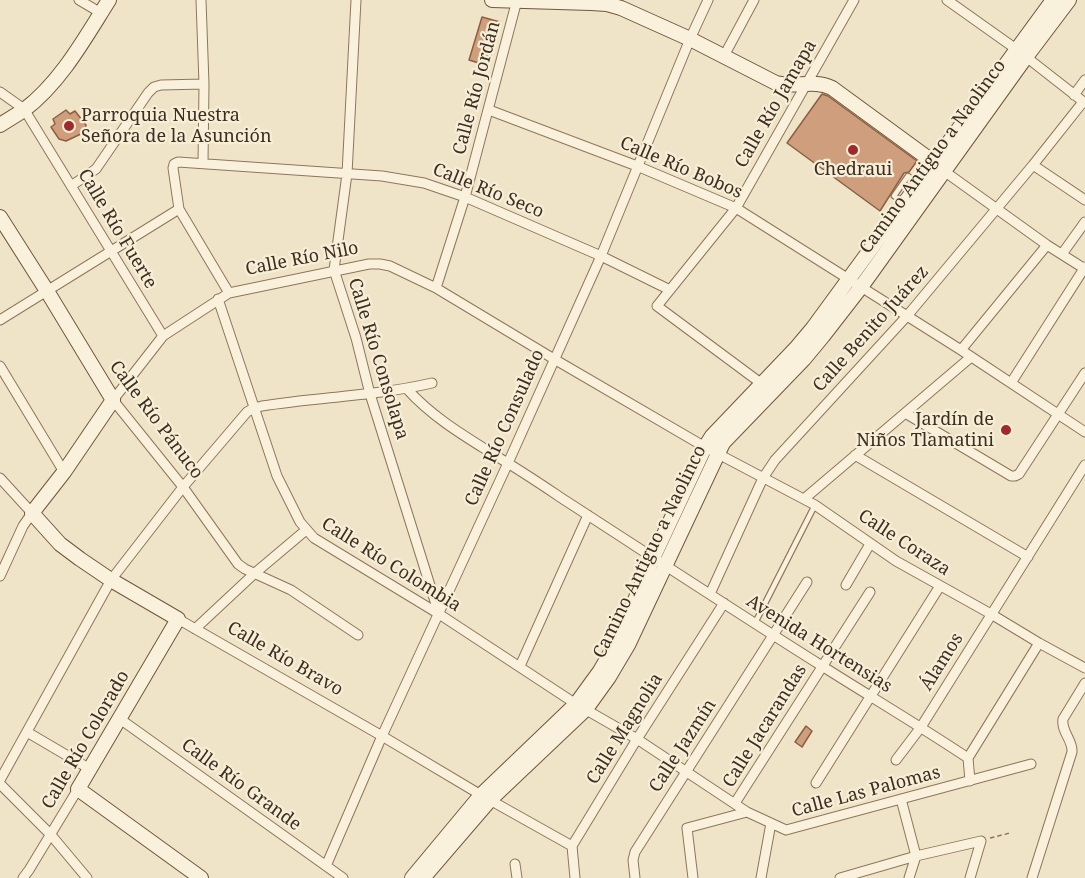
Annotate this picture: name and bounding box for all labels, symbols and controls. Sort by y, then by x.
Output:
street label: Calle Río Jordán [449,19,505,157]
street label: Calle Río Jamapa [731,36,821,172]
street label: Camino Antiguo a Naolinco [855,56,1011,258]
place label: Parroquia Nuestra Señora de la Asunción [81,105,272,148]
marker: Parroquia Nuestra Señora de la Asunción [62,119,76,133]
street label: Calle Río Bobos [616,132,746,204]
marker: Chedraui [846,143,860,157]
street label: Calle Río Seco [429,159,547,223]
place label: Chedraui [814,159,892,181]
street label: Calle Río Fuerte [73,165,161,293]
street label: Calle Río Nilo [244,237,360,281]
street label: Calle Benito Juárez [809,262,933,396]
street label: Calle Río Consolapa [343,276,413,442]
street label: Calle Río Consulado [461,346,549,510]
street label: Calle Río Pánuco [104,357,208,483]
place label: Jardín de Niños Tlamatini [856,409,994,452]
marker: Jardín de Niños Tlamatini [999,423,1013,437]
street label: Camino Antiguo a Naolinco [589,442,711,662]
street label: Calle Coraza [854,505,954,581]
street label: Calle Río Colombia [317,513,465,617]
street label: Avenida Hortensias [742,590,896,698]
street label: Calle Río Bravo [223,617,347,701]
street label: Álamos [916,629,968,695]
street label: Calle Jacarandas [718,660,812,792]
street label: Calle Río Colorado [38,667,134,813]
street label: Calle Magnolia [582,669,668,789]
street label: Calle Jazmín [645,695,721,797]
street label: Calle Río Grande [177,734,305,836]
street label: Calle Las Palomas [789,762,943,822]

